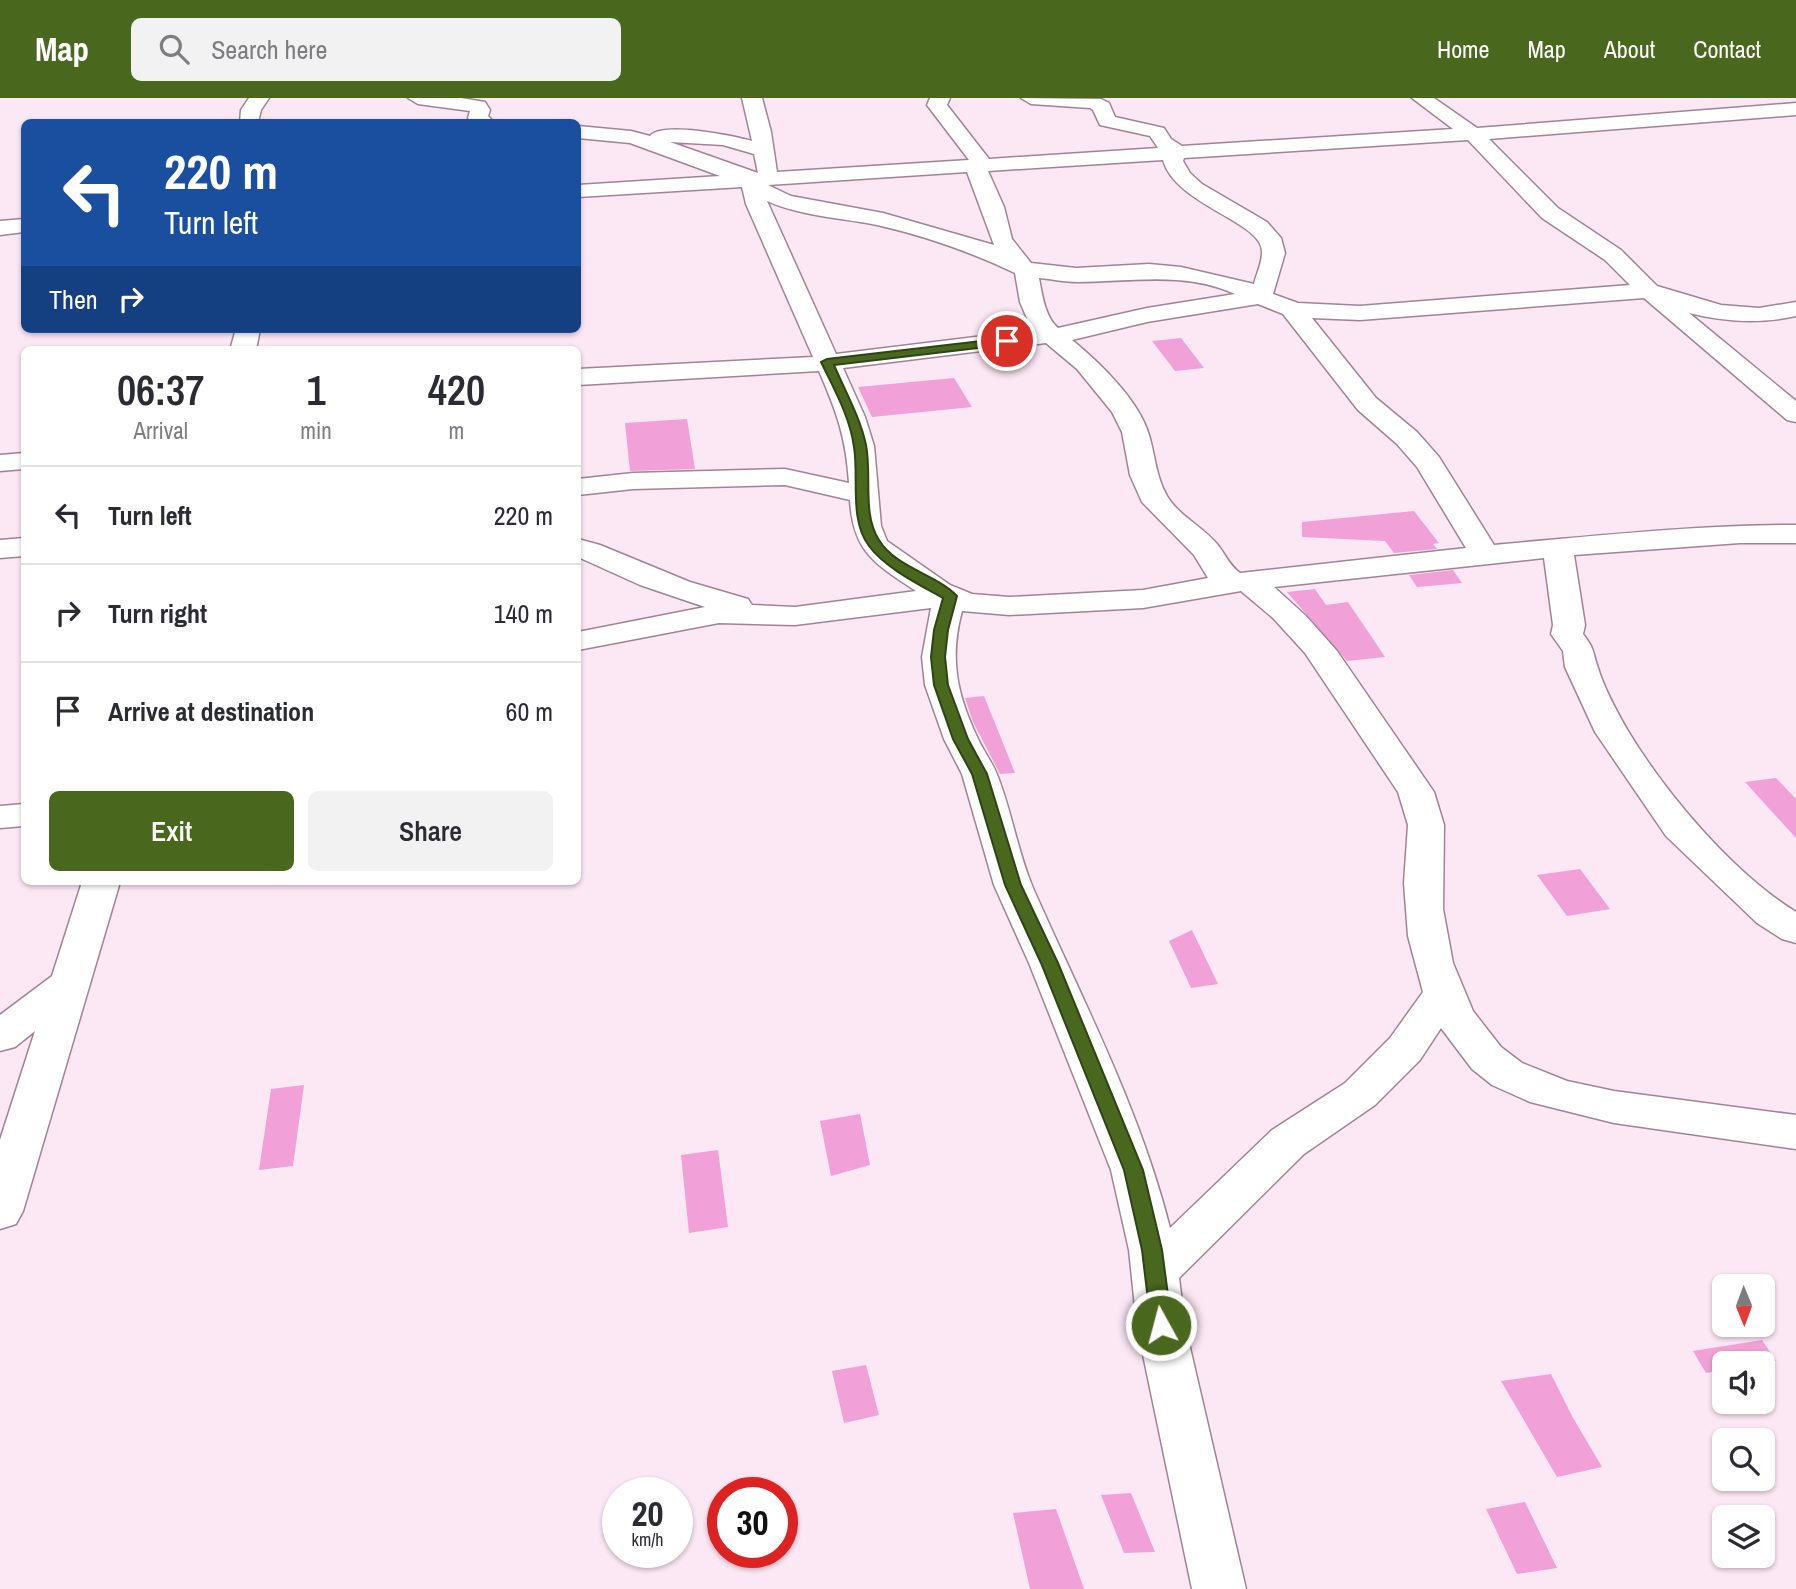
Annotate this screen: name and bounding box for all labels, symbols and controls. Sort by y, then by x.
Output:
search box [131,18,621,81]
text: Map [35,27,89,71]
icon: search [155,30,193,68]
text: Search here [211,32,327,67]
text: Home [1437,33,1489,65]
text: Map [1527,33,1566,65]
text: About [1604,33,1655,65]
text: Contact [1693,33,1761,65]
text: 220 m [164,138,278,204]
icon: left [49,147,140,238]
text: Turn left [164,201,258,244]
icon: right [112,280,150,318]
text: Then [49,282,98,317]
pin [977,311,1037,371]
icon: arrive [988,322,1026,360]
text: 06:37 [117,362,204,418]
text: 1 [306,362,326,418]
text: 420 [428,362,485,418]
text: Arrival [133,415,188,446]
text: min [300,415,332,446]
text: m [449,415,464,446]
icon: left [49,496,87,534]
text: Turn left [108,498,192,533]
text: 220 m [494,498,553,533]
icon: right [49,594,87,632]
text: Turn right [108,596,207,631]
text: 140 m [494,596,553,631]
icon: arrive [49,692,87,730]
text: Arrive at destination [108,694,314,729]
text: 60 m [506,694,553,729]
button: Exit [49,791,294,871]
button: Share [308,791,553,871]
north arrow [1712,1274,1774,1337]
map controls [1712,1274,1775,1568]
position arrow [1124,1288,1198,1362]
button: sound [1712,1351,1775,1414]
button: search [1712,1428,1775,1491]
speed limit sign: 30 [707,1477,798,1568]
text: 20 [632,1490,663,1537]
button: layers [1712,1505,1775,1568]
text: km/h [632,1527,664,1552]

